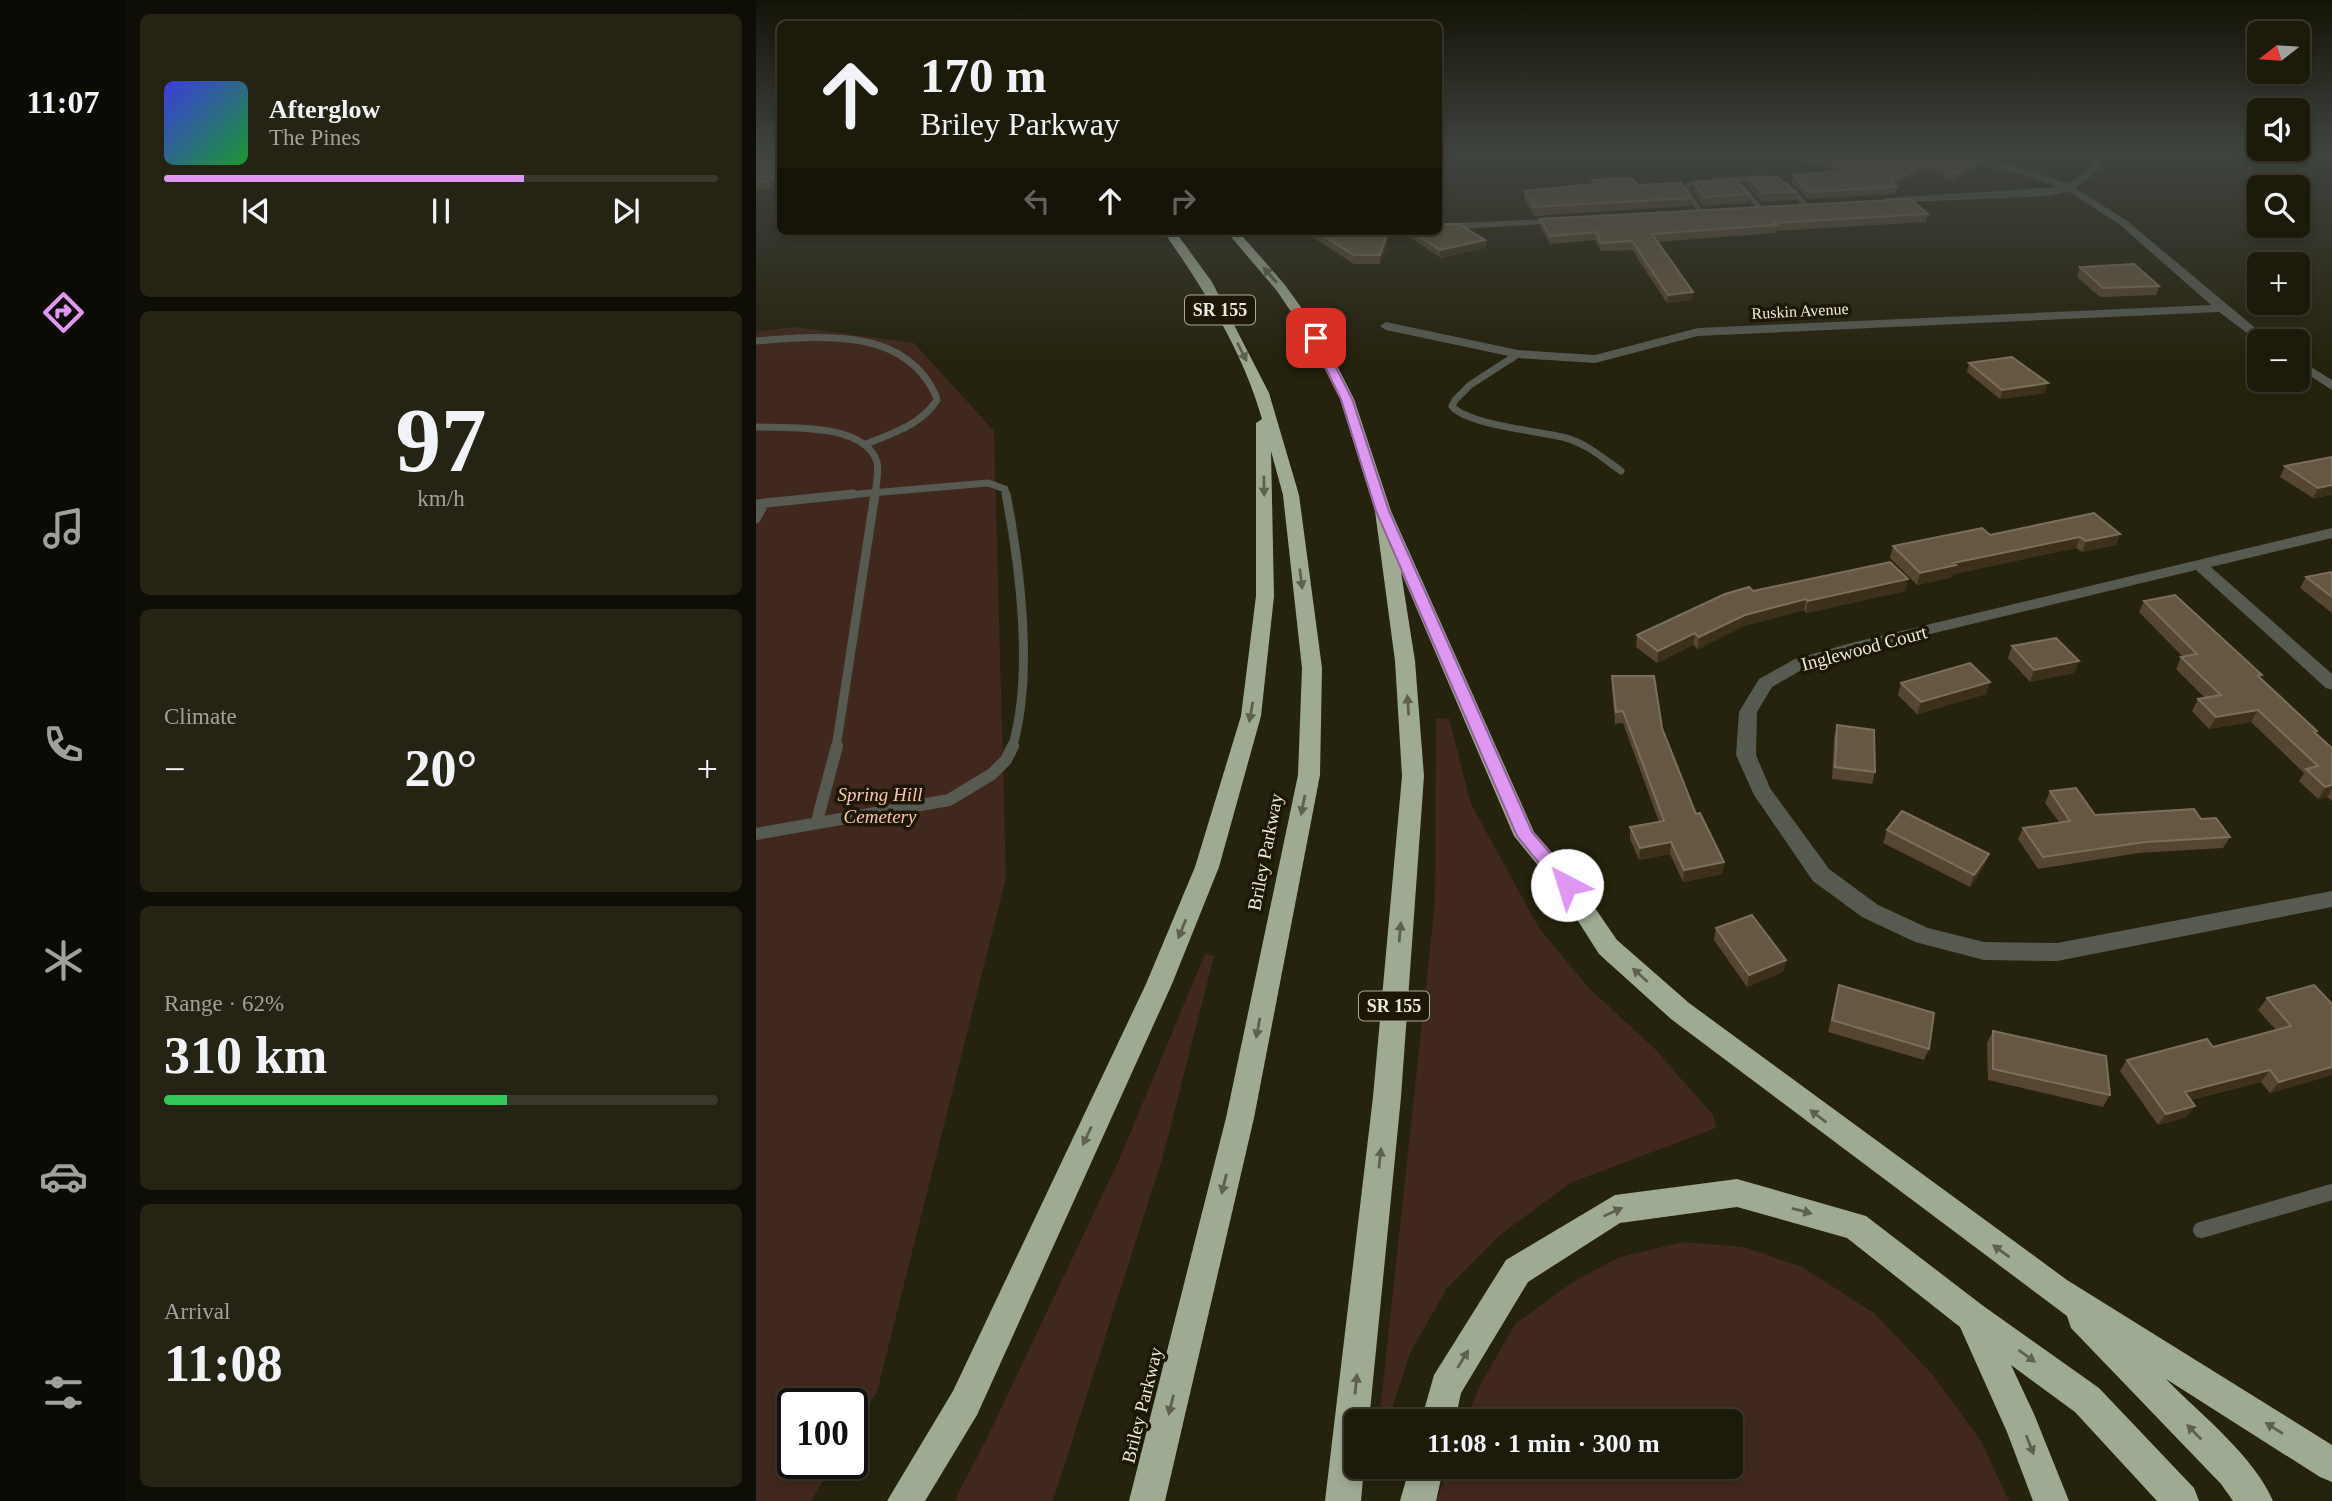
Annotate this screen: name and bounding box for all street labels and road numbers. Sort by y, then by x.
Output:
road number: SR 155 [1185,296,1255,324]
street label: Ruskin Avenue [1751,300,1849,322]
street label: Inglewood Court [1799,621,1930,675]
street label: Briley Parkway [1243,791,1287,912]
road number: SR 155 [1359,992,1429,1021]
street label: Briley Parkway [1117,1344,1167,1465]

